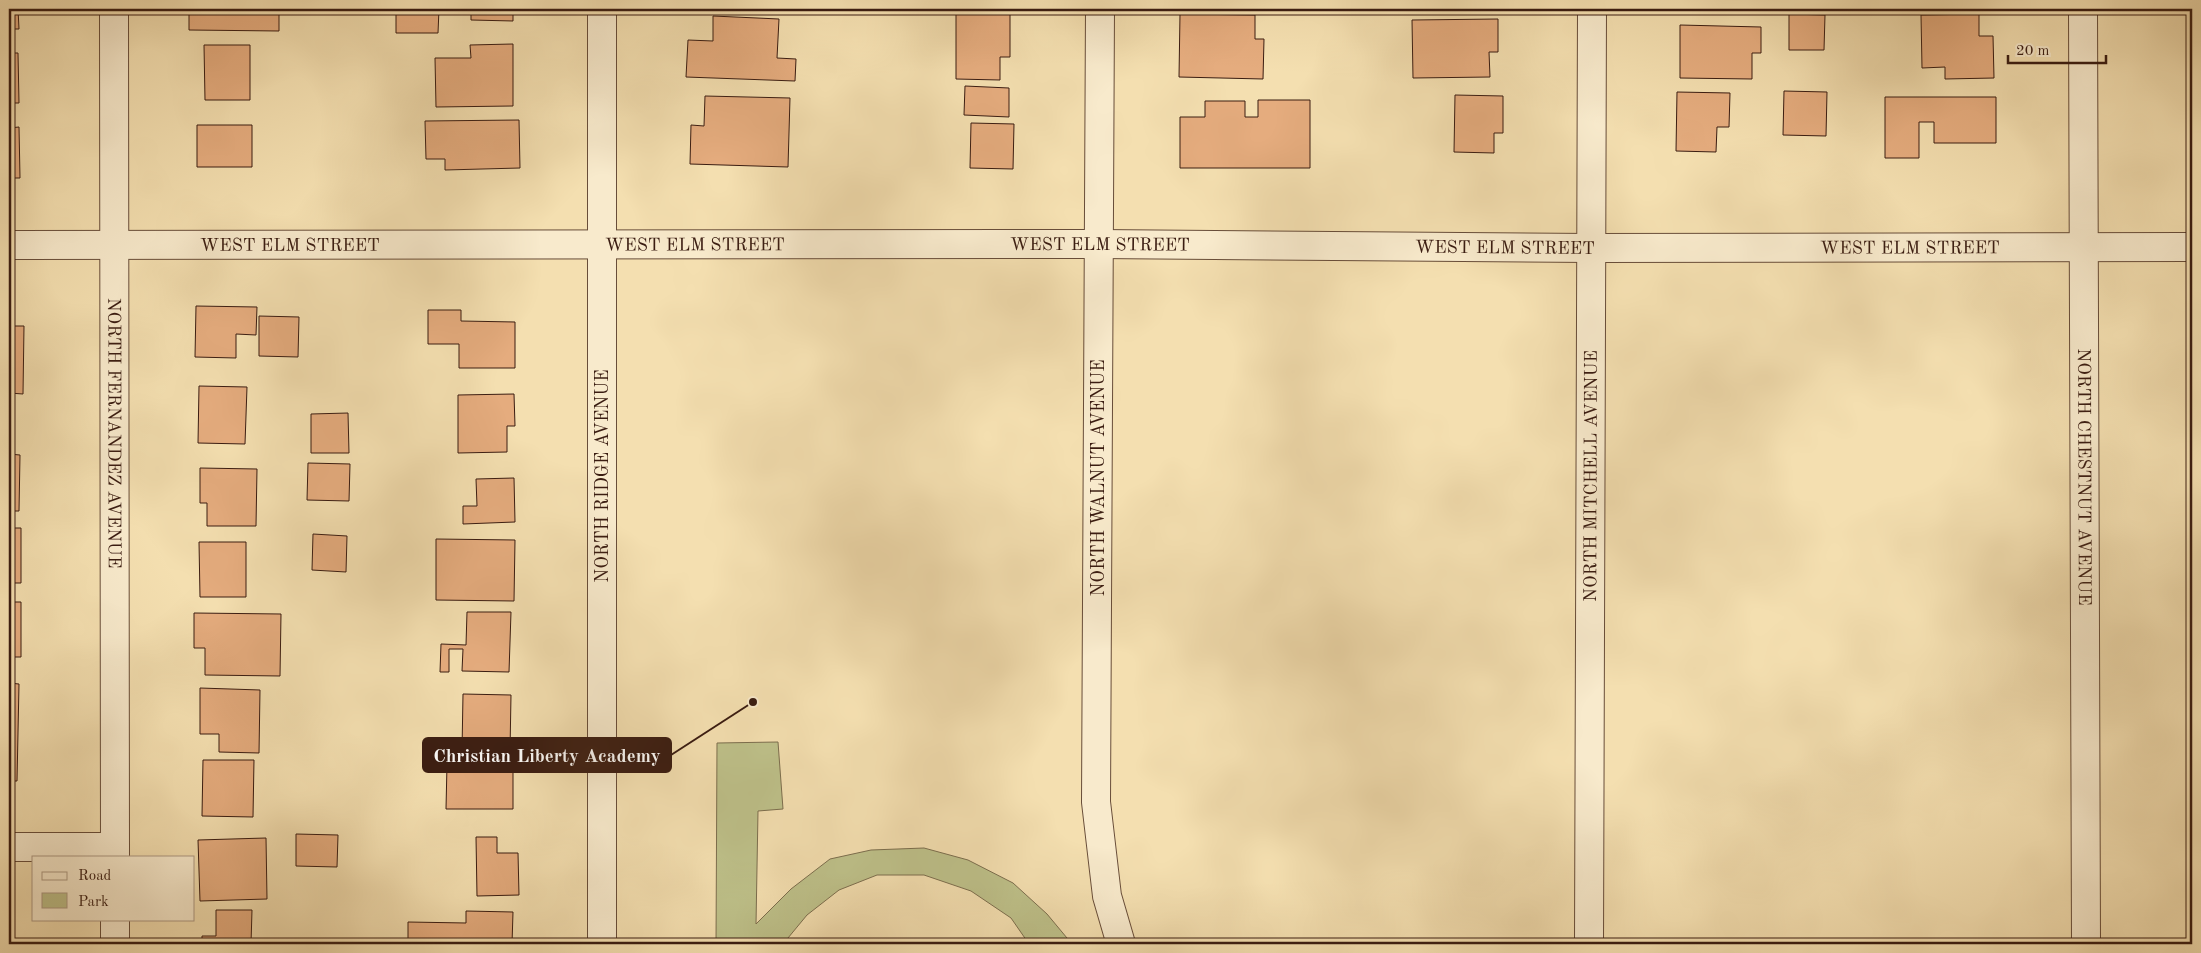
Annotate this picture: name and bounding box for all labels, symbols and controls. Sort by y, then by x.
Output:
scale bar [2008,32,2106,64]
text: 20 m [2016,44,2050,59]
street label: WEST ELM STREET [605,236,785,254]
street label: WEST ELM STREET [1010,236,1190,255]
street label: WEST ELM STREET [200,237,380,255]
street label: WEST ELM STREET [1415,239,1595,258]
street label: WEST ELM STREET [1820,239,2000,258]
street label: NORTH FERNANDEZ AVENUE [104,298,123,568]
street label: NORTH CHESTNUT AVENUE [2074,348,2093,606]
street label: NORTH MITCHELL AVENUE [1582,350,1601,602]
street label: NORTH WALNUT AVENUE [1090,359,1108,597]
street label: NORTH RIDGE AVENUE [594,369,612,583]
callout: Christian Liberty Academy [423,738,671,772]
text: Christian Liberty Academy [433,748,661,767]
legend [32,856,195,920]
text: Road [78,869,112,884]
text: Park [78,895,109,910]

